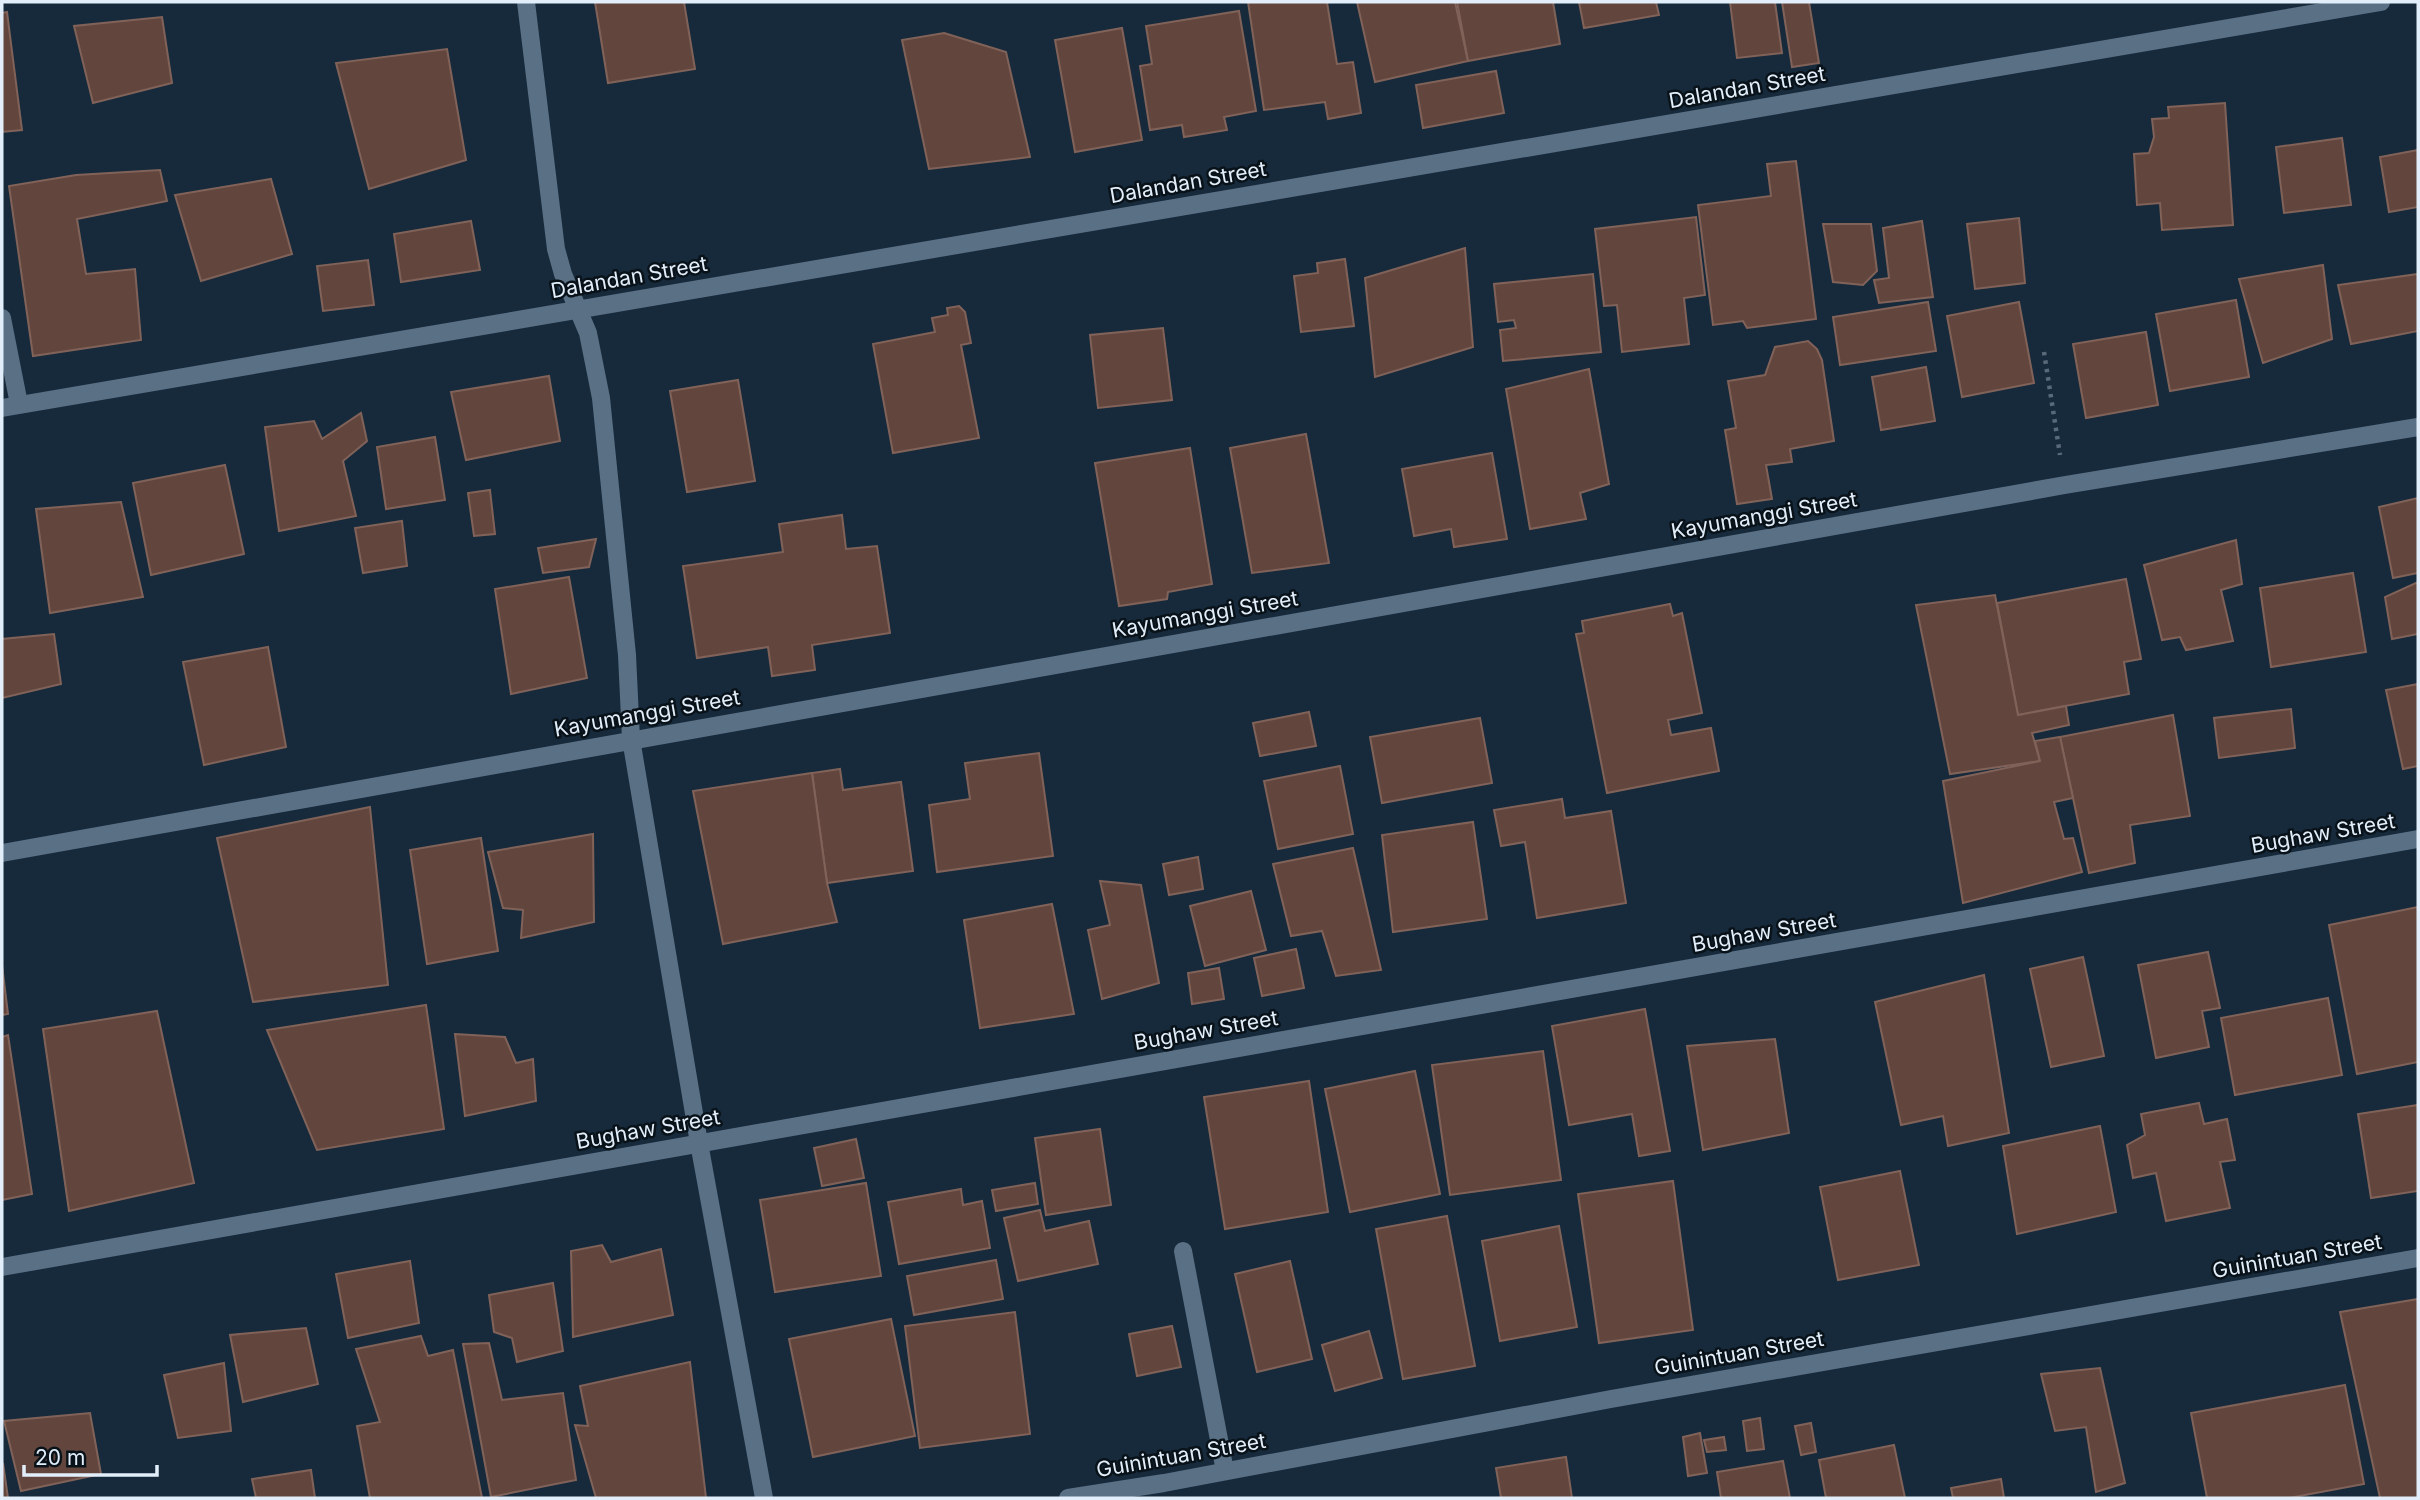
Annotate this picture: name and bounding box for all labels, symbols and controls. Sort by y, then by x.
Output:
street label: Dalandan Street [1667,61,1827,113]
street label: Dalandan Street [1108,156,1268,208]
street label: Dalandan Street [549,251,709,303]
street label: Kayumanggi Street [1669,486,1859,544]
street label: Kayumanggi Street [1110,585,1300,643]
street label: Kayumanggi Street [552,684,742,742]
street label: Bughaw Street [2249,808,2397,858]
street label: Bughaw Street [1690,907,1838,957]
street label: Bughaw Street [1132,1005,1280,1055]
street label: Bughaw Street [574,1104,722,1154]
street label: Guinintuan Street [2210,1229,2384,1283]
street label: Guinintuan Street [1652,1326,1826,1380]
street label: Guinintuan Street [1094,1428,1268,1482]
scale bar [24,1434,158,1478]
text: 20 m [35,1445,85,1470]

